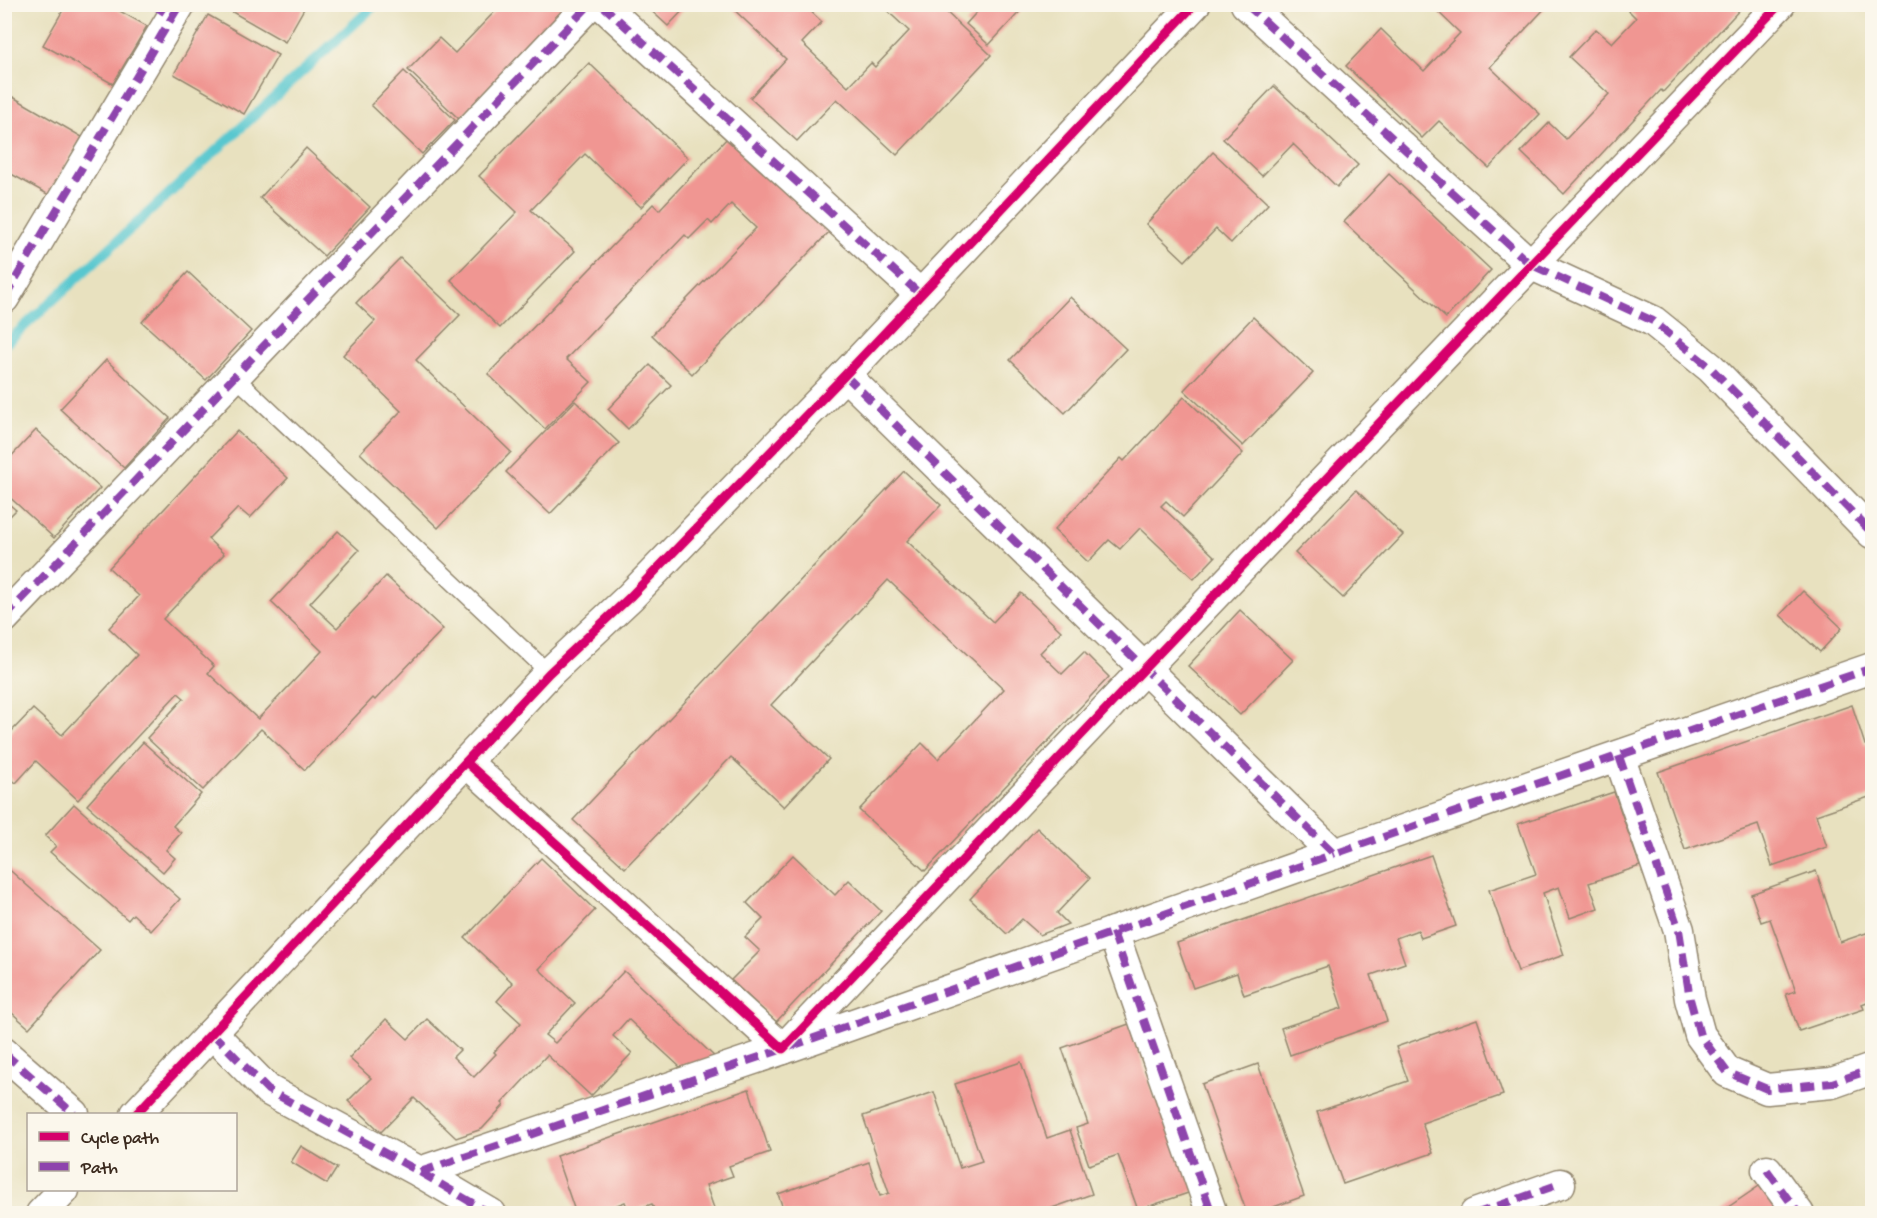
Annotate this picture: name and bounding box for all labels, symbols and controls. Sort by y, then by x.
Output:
legend [27,1113,237,1191]
text: Cycle path [81,1129,159,1150]
text: Path [80,1159,118,1180]

